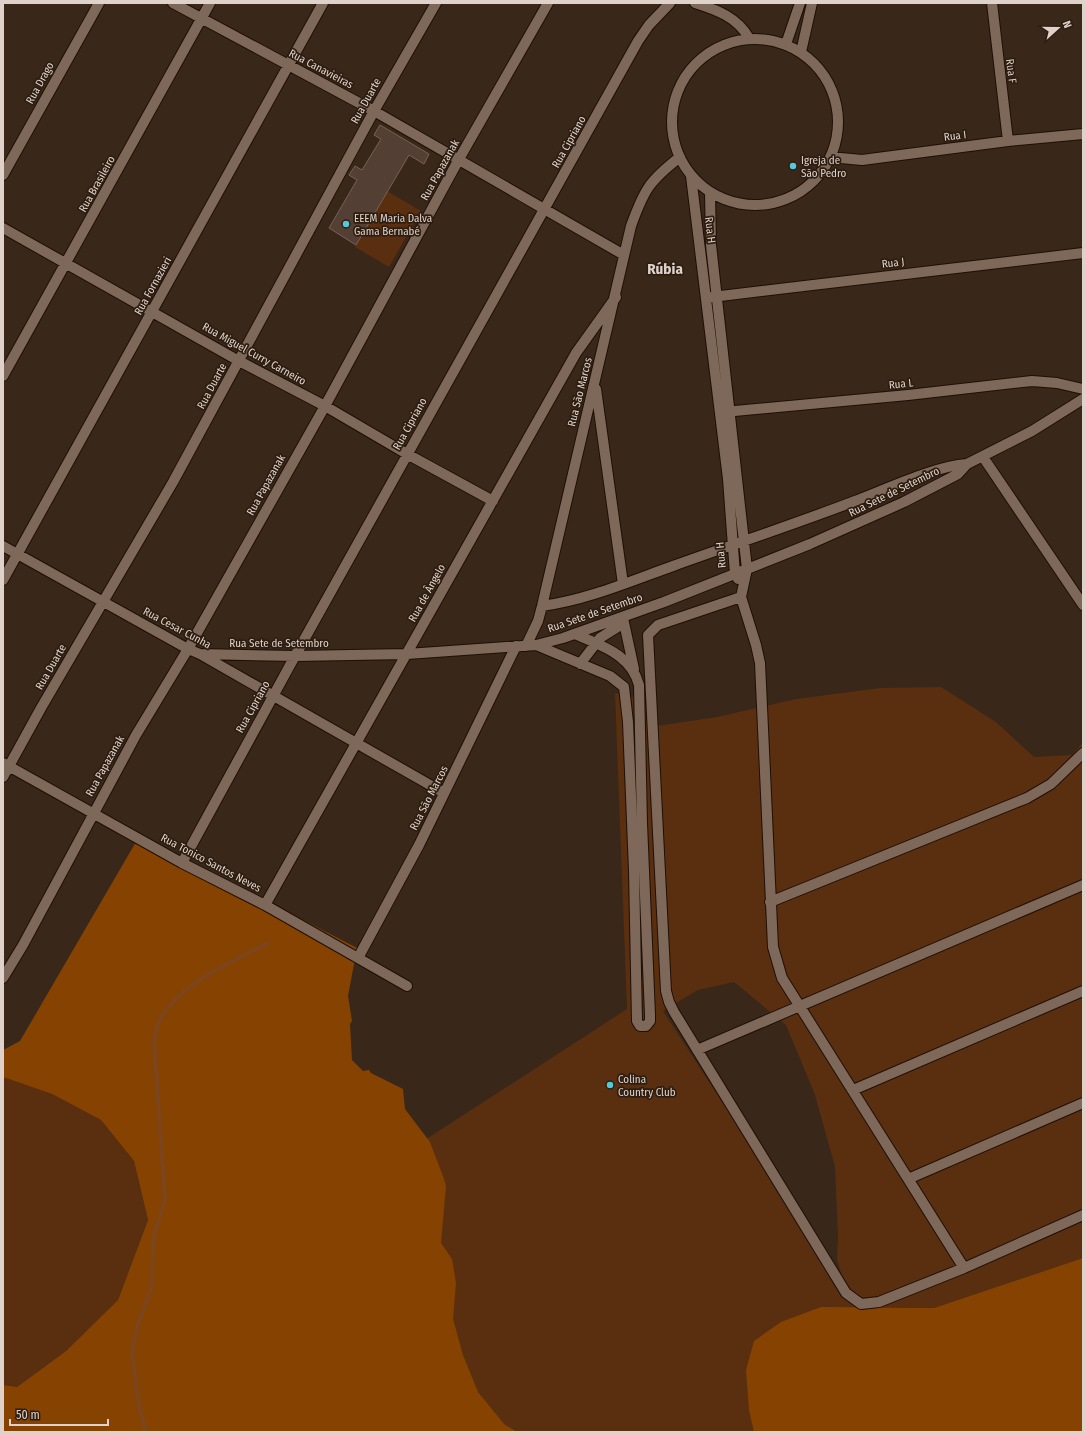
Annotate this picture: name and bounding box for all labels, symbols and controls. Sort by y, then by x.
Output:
north arrow [1038,8,1078,48]
text: N [1060,19,1074,30]
street label: Rua Canavieiras [287,47,356,92]
street label: Rua F [1003,58,1019,84]
street label: Rua Drago [23,60,57,106]
street label: Rua Duarte [348,76,384,126]
street label: Rua Cipriano [549,114,589,170]
street label: Rua I [943,128,967,144]
street label: Rua Papazanak [418,137,462,203]
street label: Rua Brasileiro [76,153,118,214]
place label: Igreja de São Pedro [801,154,847,180]
marker: Igreja de São Pedro [788,161,798,171]
place label: EEEM Maria Dalva Gama Bernabé [354,212,432,238]
street label: Rua H [702,216,718,244]
marker: EEEM Maria Dalva Gama Bernabé [341,219,351,229]
street label: Rua Fornazieri [132,255,174,317]
street label: Rua J [881,255,905,271]
district label: Rúbia [647,260,683,278]
street label: Rua Miguel Curry Carneiro [200,320,308,388]
street label: Rua São Marcos [565,356,595,428]
street label: Rua Duarte [195,361,229,411]
street label: Rua L [888,376,914,392]
street label: Rua Cipriano [390,396,430,452]
street label: Rua Papazanak [244,452,288,518]
street label: Rua Sete de Setembro [846,464,942,520]
street label: Rua H [713,541,729,569]
street label: Rua de Ângelo [406,562,448,624]
street label: Rua Sete de Setembro [546,591,644,635]
street label: Rua Cesar Cunha [141,605,213,651]
street label: Rua Sete de Setembro [229,637,329,650]
street label: Rua Duarte [33,642,69,692]
street label: Rua Cipriano [233,679,273,735]
street label: Rua Papazanak [83,733,127,799]
street label: Rua São Marcos [407,763,451,832]
street label: Rua Tonico Santos Neves [159,831,264,895]
place label: Colina Country Club [618,1073,676,1099]
marker: Colina Country Club [605,1080,615,1090]
scale bar [10,1401,108,1427]
text: 50 m [16,1408,40,1422]

